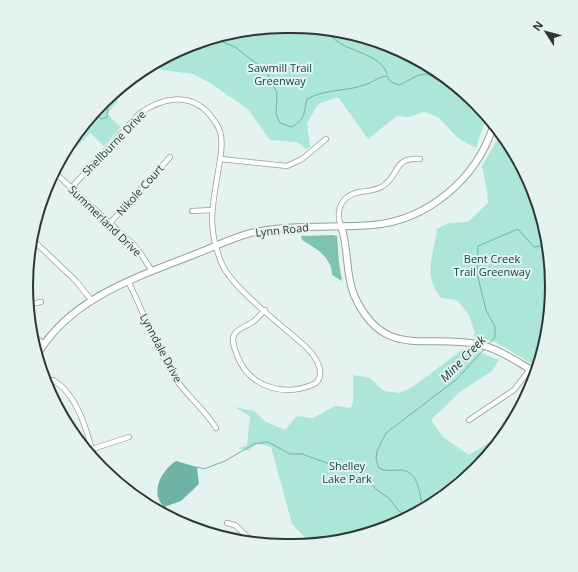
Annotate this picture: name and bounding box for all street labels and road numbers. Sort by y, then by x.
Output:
street label: Shellburne Drive [79,107,149,179]
street label: Nikole Court [113,161,167,218]
street label: Summerland Drive [66,182,145,259]
street label: Lynn Road [254,219,310,240]
street label: Lynndale Drive [137,311,186,385]

